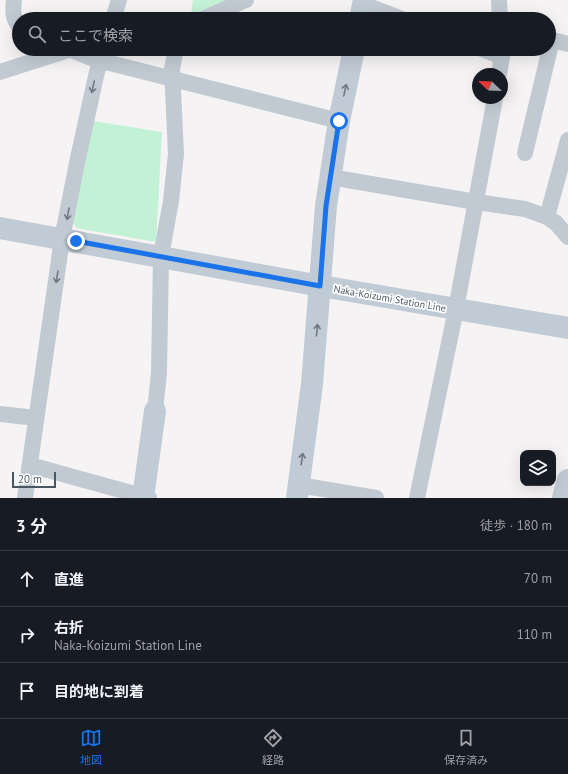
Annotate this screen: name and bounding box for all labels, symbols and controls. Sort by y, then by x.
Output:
search box [12,12,556,56]
icon: search [26,23,48,45]
text: ここで検索 [58,26,133,45]
north arrow [472,68,508,104]
one-way arrow [89,80,97,93]
one-way arrow [342,84,350,97]
route start [330,112,348,130]
one-way arrow [63,207,71,220]
route end [67,232,85,250]
one-way arrow [53,270,61,283]
street label: Naka-Koizumi Station Line [333,282,447,315]
one-way arrow [313,324,320,337]
map controls [520,450,556,486]
button: layers [520,450,556,486]
one-way arrow [298,453,306,466]
scale bar [12,470,56,489]
text: 20 m [18,472,42,486]
text: 3 分 [16,515,47,537]
text: 徒歩 · 180 m [480,517,552,534]
icon: ahead [16,568,38,590]
text: 直進 [54,570,84,589]
text: 70 m [524,570,552,587]
text: 右折 [54,618,84,637]
icon: right [16,624,38,646]
text: 110 m [517,626,552,643]
text: Naka-Koizumi Station Line [54,637,202,654]
icon: arrive [16,680,38,702]
text: 目的地に到着 [54,682,144,701]
tab: 地図 [80,727,102,767]
tab: 経路 [262,727,284,767]
tab: 保存済み [444,727,488,767]

